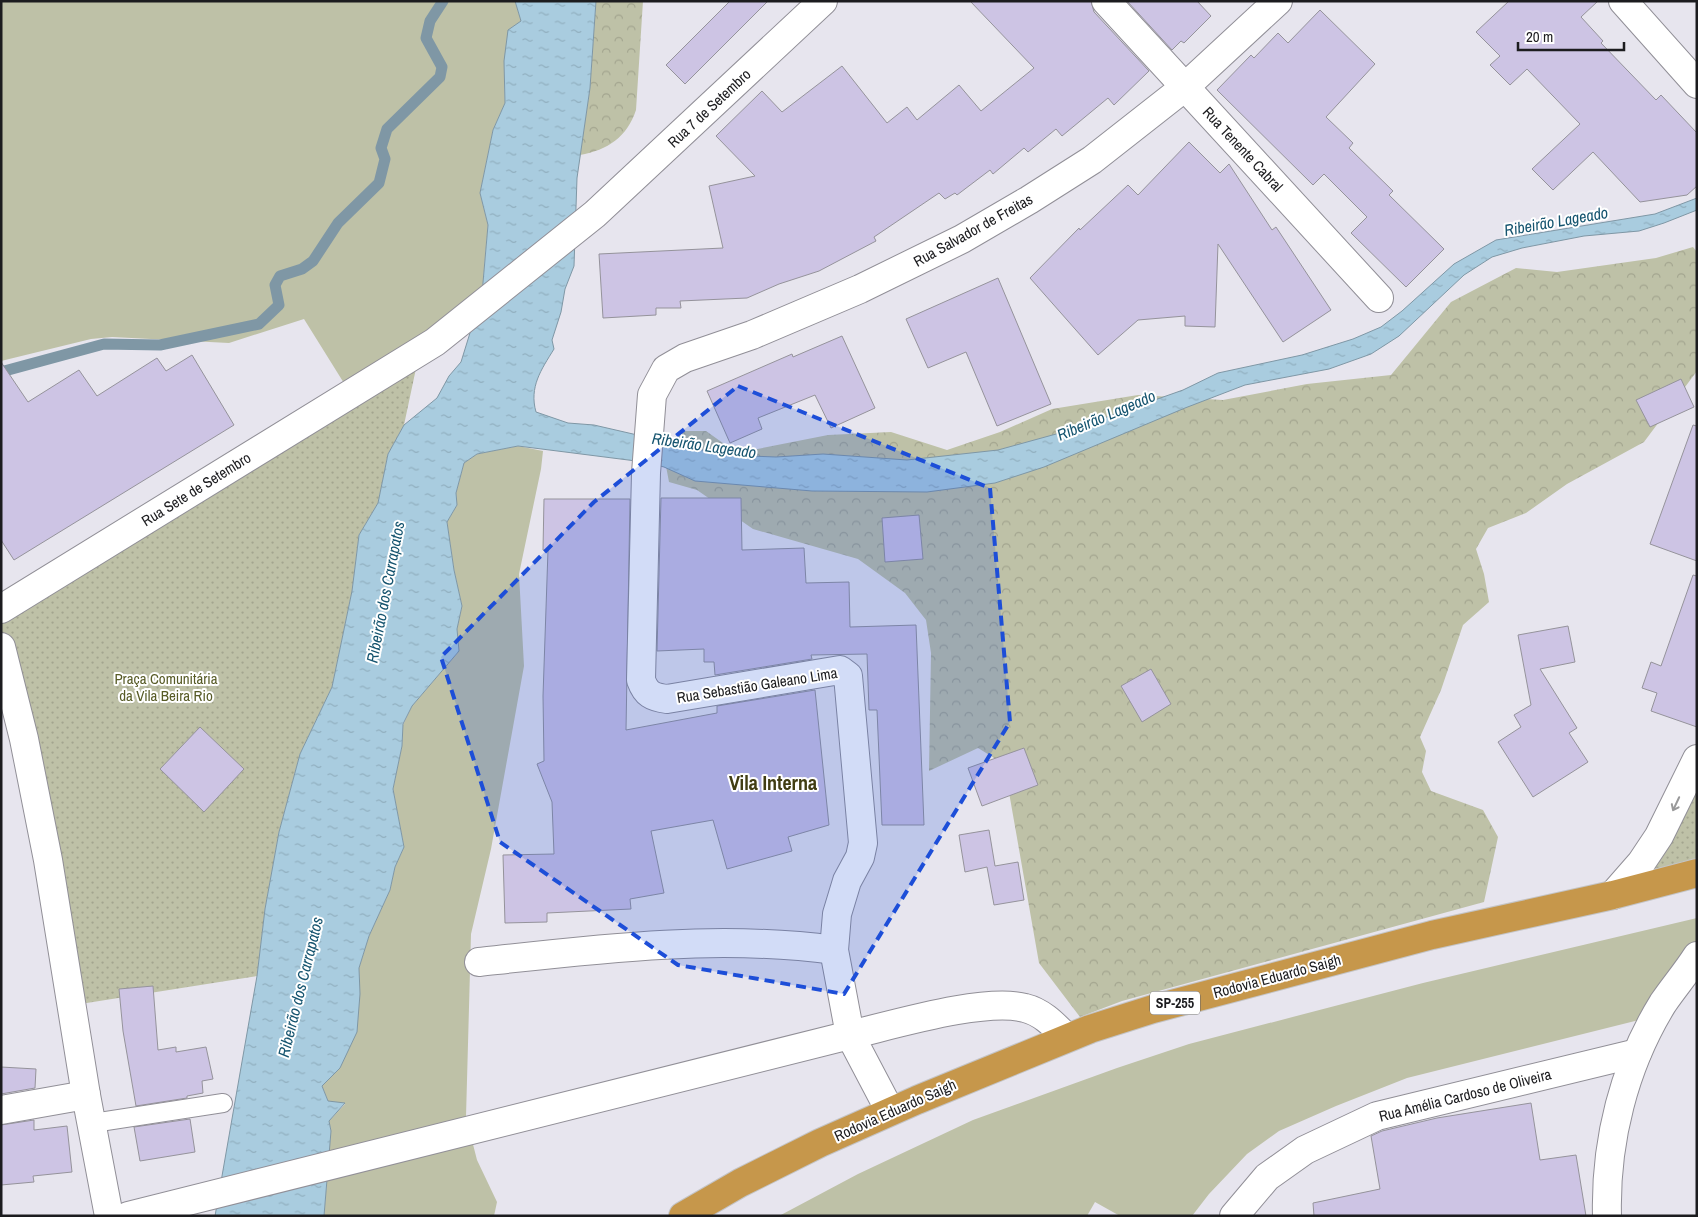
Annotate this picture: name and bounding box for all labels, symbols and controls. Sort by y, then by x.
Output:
scale bar [1518,20,1624,52]
text: 20 m [1526,26,1553,47]
street label: Rua 7 de Setembro [663,64,755,152]
street label: Rua Tenente Cabral [1198,102,1288,196]
street label: Rua Salvador de Freitas [910,188,1036,272]
water label: Ribeirão Lageado [1502,201,1610,241]
water label: Ribeirão Lageado [1053,384,1159,446]
water label: Ribeirão Lageado [650,427,758,463]
street label: Rua Sete de Setembro [137,447,255,531]
water label: Ribeirão dos Carrapatos [360,519,410,665]
street label: Rua Sebastião Galeano Lima [675,662,839,708]
park label: Praça Comunitária da Vila Beira Rio [114,668,218,706]
district label: Vila Interna [729,769,817,796]
one-way arrow [1671,796,1680,811]
water label: Ribeirão dos Carrapatos [272,914,328,1059]
street label: Rodovia Eduardo Saigh [1211,949,1343,1003]
road number: SP-255 [1150,991,1200,1014]
street label: Rua Amélia Cardoso de Oliveira [1377,1063,1554,1127]
street label: Rodovia Eduardo Saigh [831,1074,959,1146]

